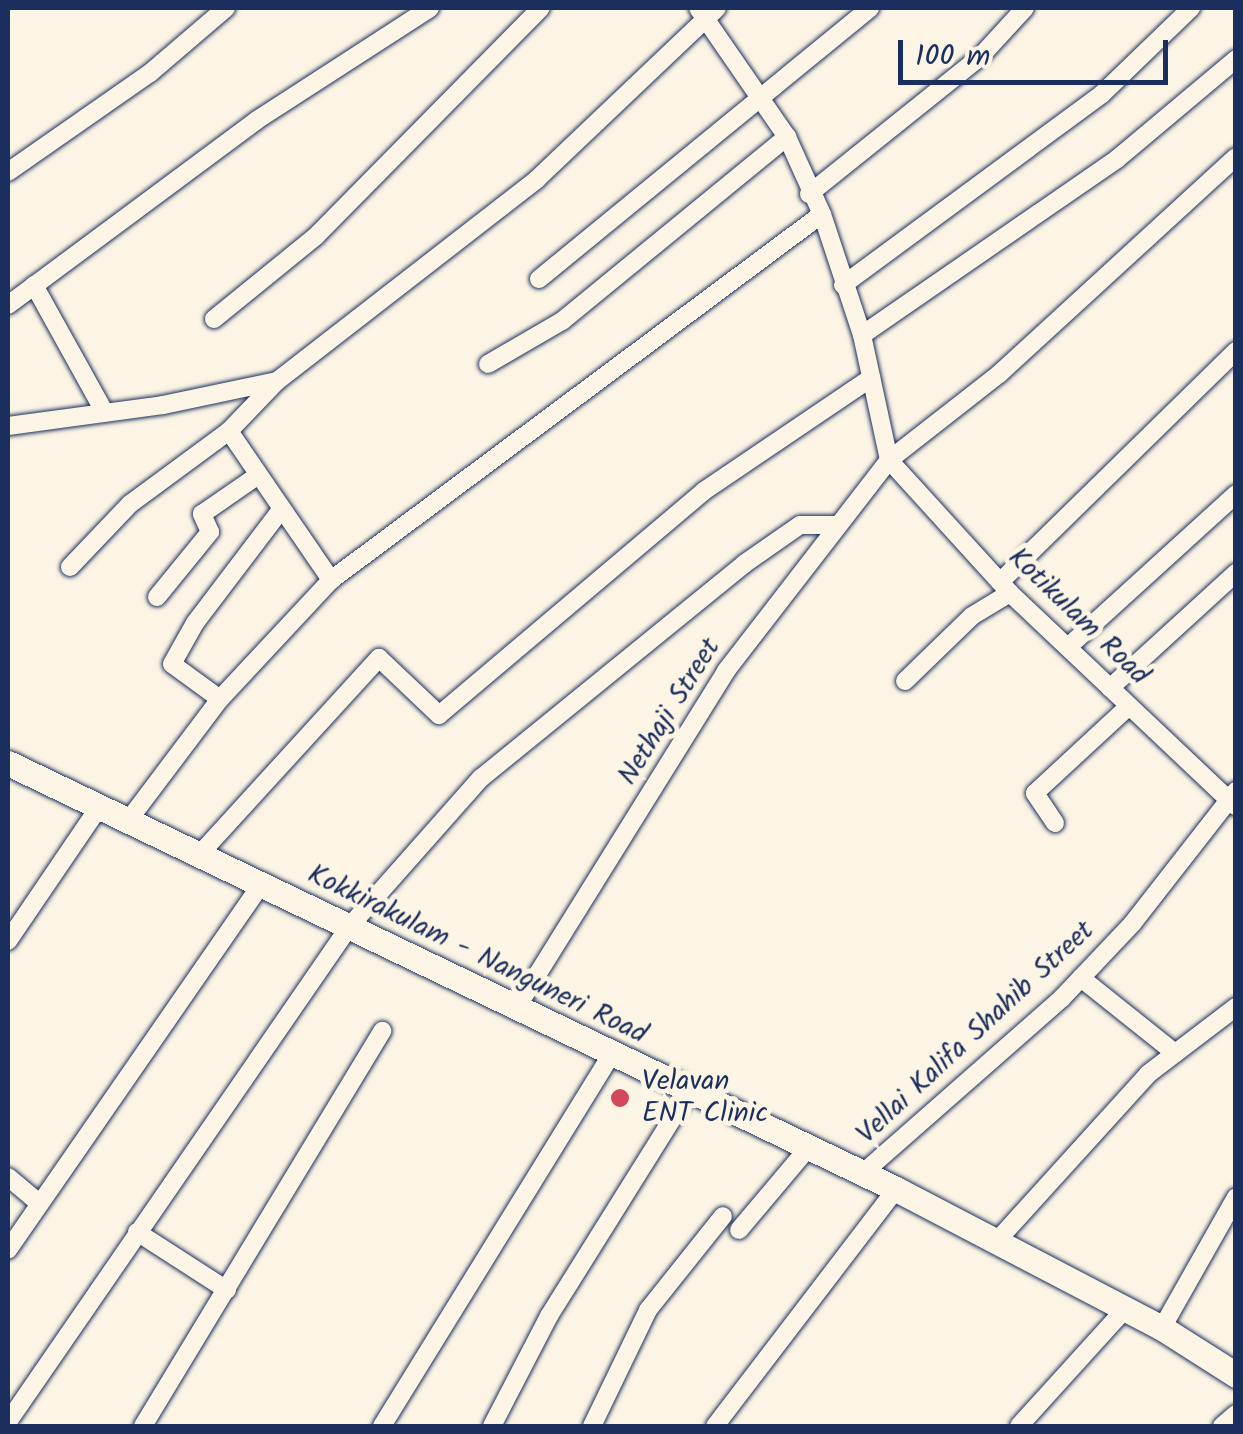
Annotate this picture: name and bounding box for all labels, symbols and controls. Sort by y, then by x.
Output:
scale bar [903,20,1173,82]
text: 100 m [915,33,990,81]
street label: Kotikulam Road [1001,541,1155,693]
street label: Nethaji Street [612,632,728,792]
street label: Kokkirakulam - Nanguneri Road [302,858,652,1052]
street label: Vellai Kalifa Shahib Street [850,914,1102,1152]
place label: Velavan ENT Clinic [642,1065,768,1131]
marker: Velavan ENT Clinic [607,1085,633,1111]

